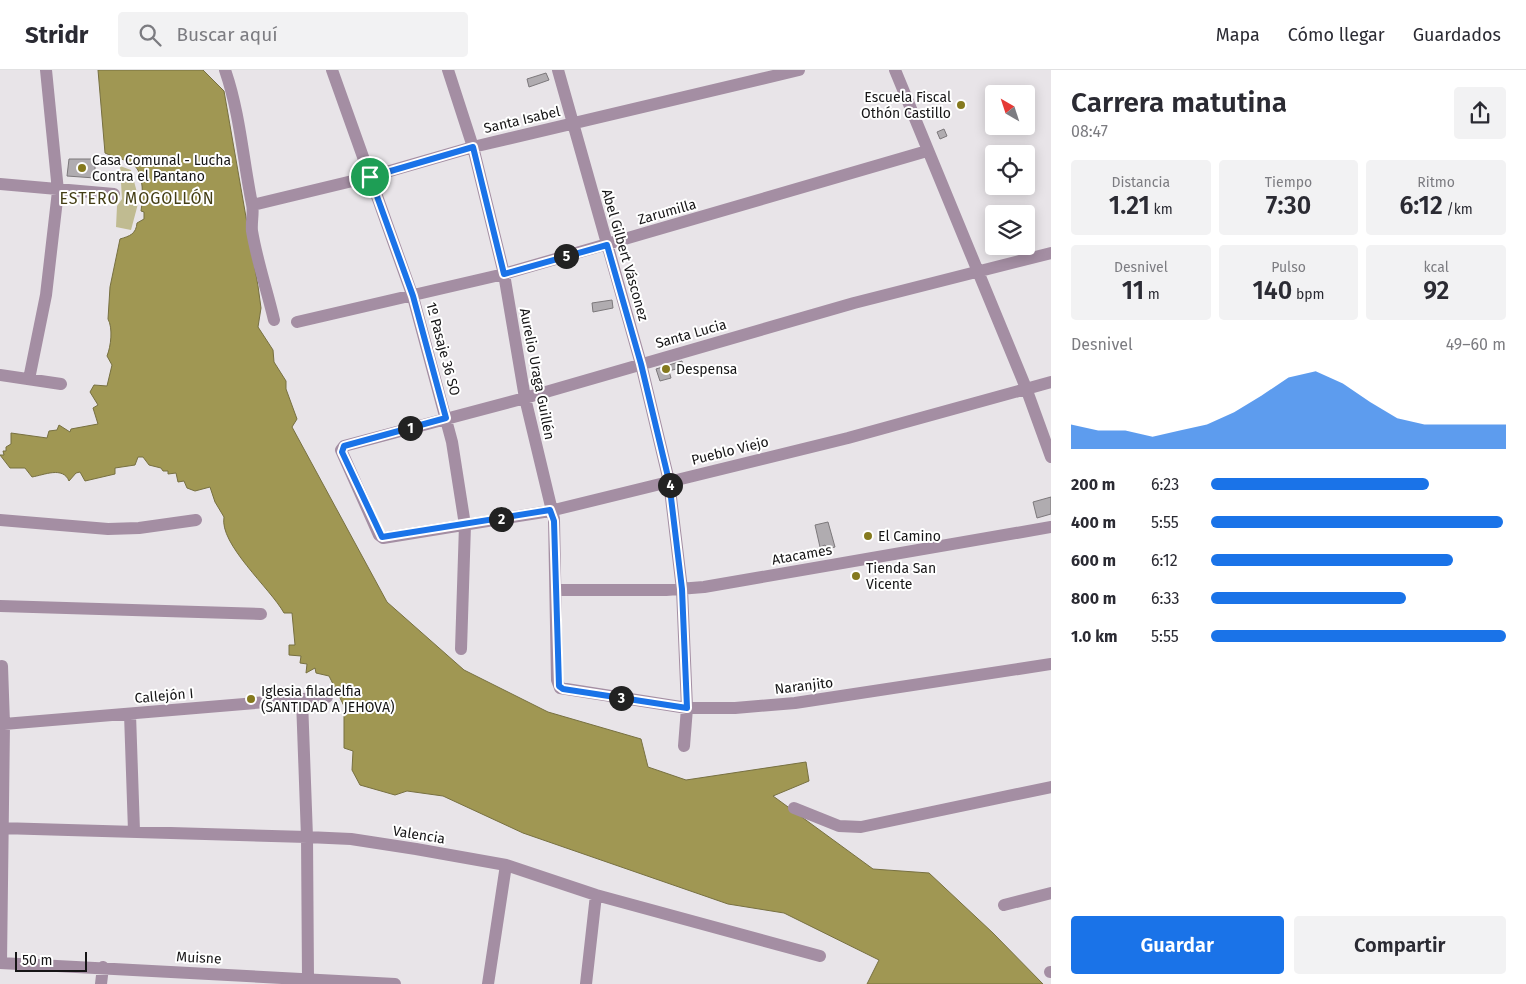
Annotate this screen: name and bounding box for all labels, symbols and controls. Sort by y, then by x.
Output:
search box [118,12,468,57]
text: Stridr [25,21,88,49]
icon: search [136,21,164,49]
text: Buscar aquí [176,23,278,46]
text: Mapa [1216,24,1260,46]
text: Cómo llegar [1288,24,1385,46]
text: Guardados [1413,24,1501,46]
north arrow [985,85,1035,135]
map controls [985,85,1035,255]
text: Carrera matutina [1071,86,1287,119]
button: share [1454,87,1506,139]
place label: Escuela Fiscal Othón Castillo [861,89,951,122]
marker: Escuela Fiscal Othón Castillo [955,99,967,111]
street label: Santa Isabel [482,103,562,137]
text: 08:47 [1071,122,1108,141]
button: locate [985,145,1035,195]
place label: Casa Comunal - Lucha Contra el Pantano [92,152,231,185]
pin [349,156,391,198]
marker: Casa Comunal - Lucha Contra el Pantano [76,162,88,174]
icon: arrive [356,163,384,191]
text: Distancia [1112,174,1170,191]
text: Tiempo [1265,174,1312,191]
text: Ritmo [1417,174,1455,191]
street label: Abel Gilbert Vásconez [598,187,652,323]
district label: ESTERO MOGOLLÓN [59,188,215,208]
text: 1.21 [1109,191,1150,221]
text: 7:30 [1266,191,1311,221]
text: 6:12 [1399,191,1443,221]
street label: Zarumilla [636,196,698,228]
text: km [1150,201,1173,218]
text: /km [1443,201,1473,218]
button: layers [985,205,1035,255]
pin: 5 [554,244,578,268]
text: 5 [563,248,570,265]
text: Desnivel [1114,259,1168,276]
text: Pulso [1271,259,1306,276]
text: kcal [1424,259,1449,276]
text: 11 [1122,276,1144,306]
text: 140 [1252,276,1292,306]
text: 92 [1423,276,1449,306]
text: m [1144,286,1160,303]
text: bpm [1292,286,1325,303]
street label: 1º Pasaje 36 SO [422,300,464,398]
street label: Aurelio Uraga Guillén [516,307,558,441]
street label: Santa Lucia [654,316,728,352]
text: Desnivel [1071,335,1133,354]
text: 49–60 m [1446,335,1506,354]
place label: Despensa [676,361,737,378]
marker: Despensa [660,363,672,375]
pin: 1 [398,416,422,440]
text: 1 [407,420,414,437]
street label: Pueblo Viejo [690,433,770,469]
pin: 4 [658,472,682,498]
text: 200 m [1071,475,1115,494]
text: 6:23 [1151,475,1179,494]
text: 4 [667,477,674,494]
pin: 2 [488,506,514,532]
text: 2 [498,511,505,528]
text: 400 m [1071,513,1116,532]
text: 5:55 [1151,513,1179,532]
place label: El Camino [878,528,941,545]
marker: El Camino [862,530,874,542]
street label: Atacames [771,541,834,569]
text: 600 m [1071,551,1116,570]
text: 6:12 [1151,551,1178,570]
place label: Tienda San Vicente [866,560,936,593]
marker: Tienda San Vicente [850,570,862,582]
text: 800 m [1071,589,1116,608]
text: 6:33 [1151,589,1179,608]
text: 1.0 km [1071,627,1118,646]
text: 5:55 [1151,627,1179,646]
street label: Naranjito [774,674,834,698]
place label: Iglesia filadelfia (SANTIDAD A JEHOVA) [261,683,394,716]
street label: Callejón I [134,685,194,707]
pin: 3 [608,686,634,710]
text: 3 [618,690,625,707]
marker: Iglesia filadelfia (SANTIDAD A JEHOVA) [245,693,257,705]
street label: Valencia [392,822,446,848]
button: Guardar [1071,916,1284,974]
button: Compartir [1294,916,1506,974]
street label: Muisne [176,948,222,968]
scale bar [15,949,88,972]
text: 50 m [22,952,53,969]

